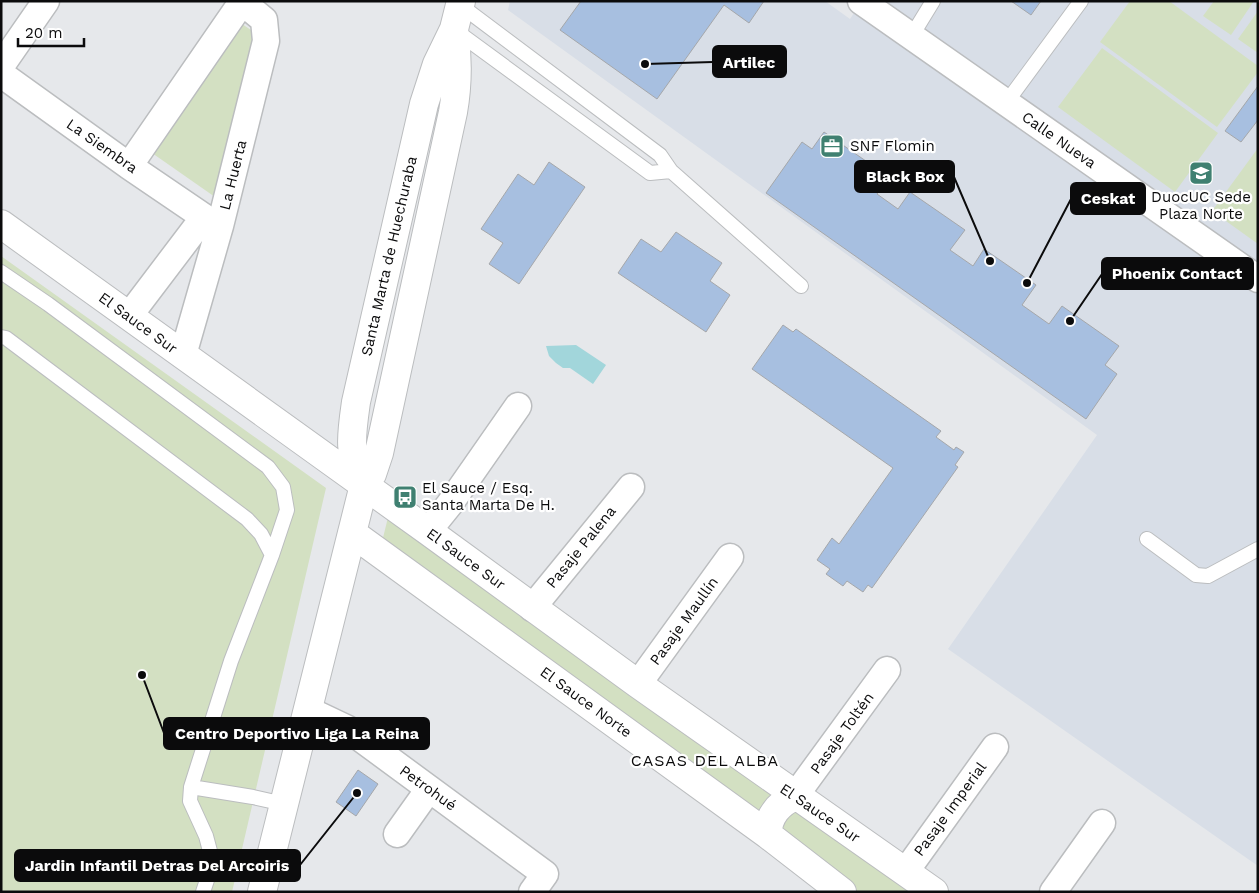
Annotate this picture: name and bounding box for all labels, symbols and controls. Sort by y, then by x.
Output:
scale bar [18,15,84,47]
text: 20 m [25,24,63,42]
callout: Artilec [713,46,786,77]
text: Artilec [723,53,775,72]
street label: Calle Nueva [1018,108,1100,172]
street label: La Siembra [63,115,141,177]
office icon: SNF Flomin [819,133,845,159]
place label: SNF Flomin [850,137,935,155]
street label: La Huerta [216,138,251,212]
street label: Santa Marta de Huechuraba [357,154,421,358]
school or university icon: DuocUC Sede Plaza Norte [1188,160,1214,186]
callout: Black Box [855,161,954,192]
text: Black Box [866,167,945,186]
callout: Ceskat [1071,183,1145,214]
place label: DuocUC Sede Plaza Norte [1151,188,1251,223]
text: Ceskat [1081,189,1135,208]
callout: Phoenix Contact [1102,258,1253,289]
text: Phoenix Contact [1112,264,1242,283]
street label: El Sauce Sur [95,288,181,358]
place label: El Sauce / Esq. Santa Marta De H. [422,479,555,514]
bus stop icon: El Sauce / Esq. Santa Marta De H. [392,484,418,510]
street label: Pasaje Palena [542,502,620,592]
street label: El Sauce Sur [423,524,509,594]
street label: Pasaje Maullín [646,573,722,669]
street label: El Sauce Norte [537,663,635,741]
street label: Pasaje Toltén [806,689,878,777]
callout: Centro Deportivo Liga La Reina [164,718,429,749]
text: Centro Deportivo Liga La Reina [175,724,420,743]
district label: CASAS DEL ALBA [631,751,779,770]
street label: Pasaje Imperial [910,758,990,859]
street label: Petrohué [396,761,460,815]
street label: El Sauce Sur [776,780,864,846]
callout: Jardin Infantil Detras Del Arcoiris [15,850,300,881]
text: Jardin Infantil Detras Del Arcoiris [25,856,290,875]

